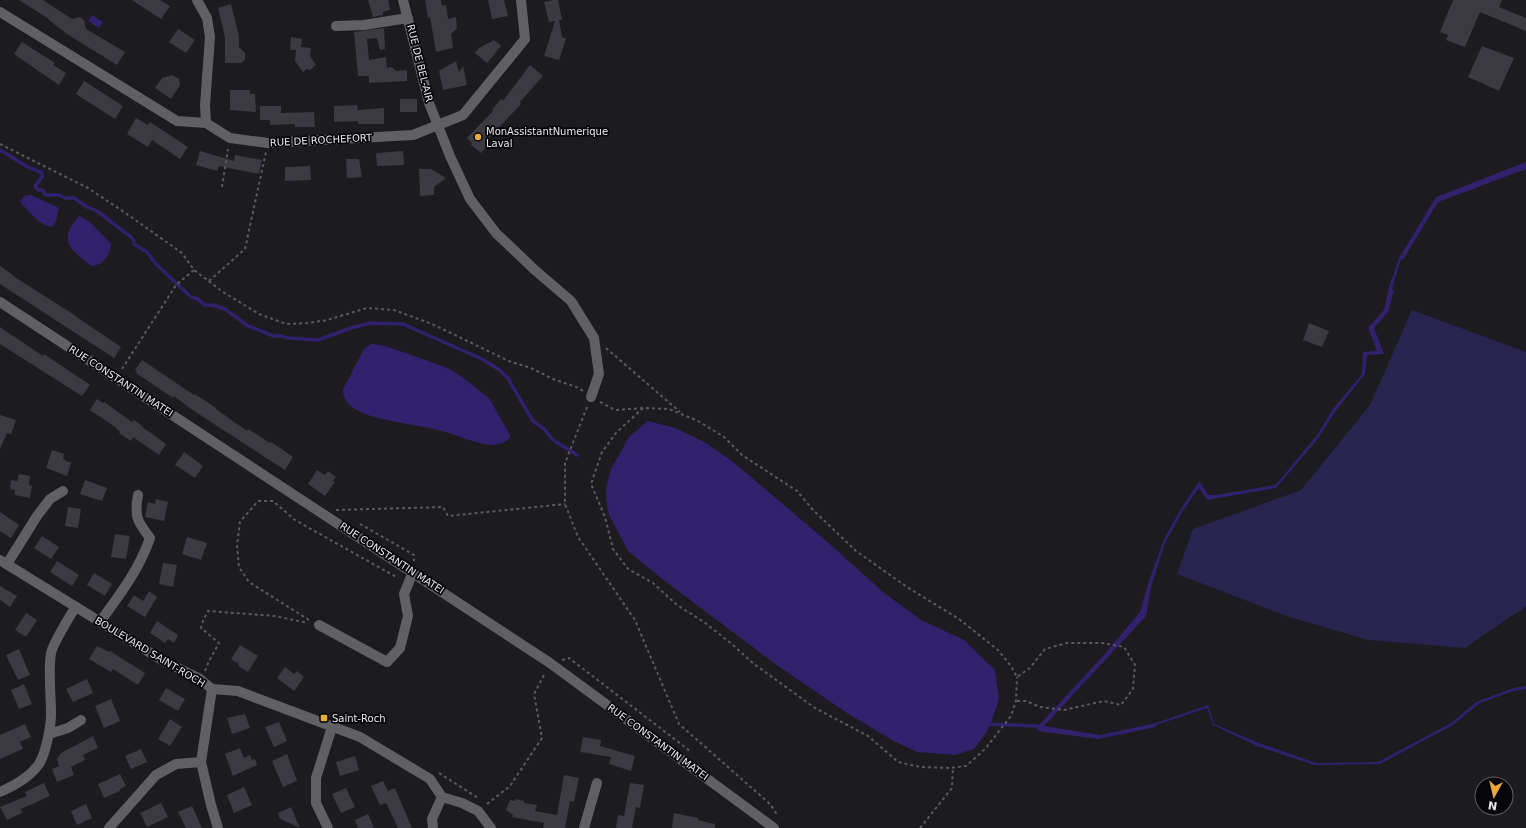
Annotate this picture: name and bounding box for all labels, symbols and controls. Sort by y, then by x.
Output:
street label: RUE DE BEL-AIR [405,23,435,103]
place label: MonAssistantNumerique Laval [486,126,608,149]
street label: RUE DE ROCHEFORT [270,132,373,148]
marker: MonAssistantNumerique Laval [473,132,483,142]
street label: RUE CONSTANTIN MATEI [67,343,175,419]
street label: RUE CONSTANTIN MATEI [338,520,446,596]
street label: BOULEVARD SAINT-ROCH [93,615,207,689]
street label: RUE CONSTANTIN MATEI [605,702,711,782]
marker: Saint-Roch [319,713,329,723]
place label: Saint-Roch [332,713,386,724]
north arrow [1474,776,1514,816]
text: N [1487,798,1498,812]

